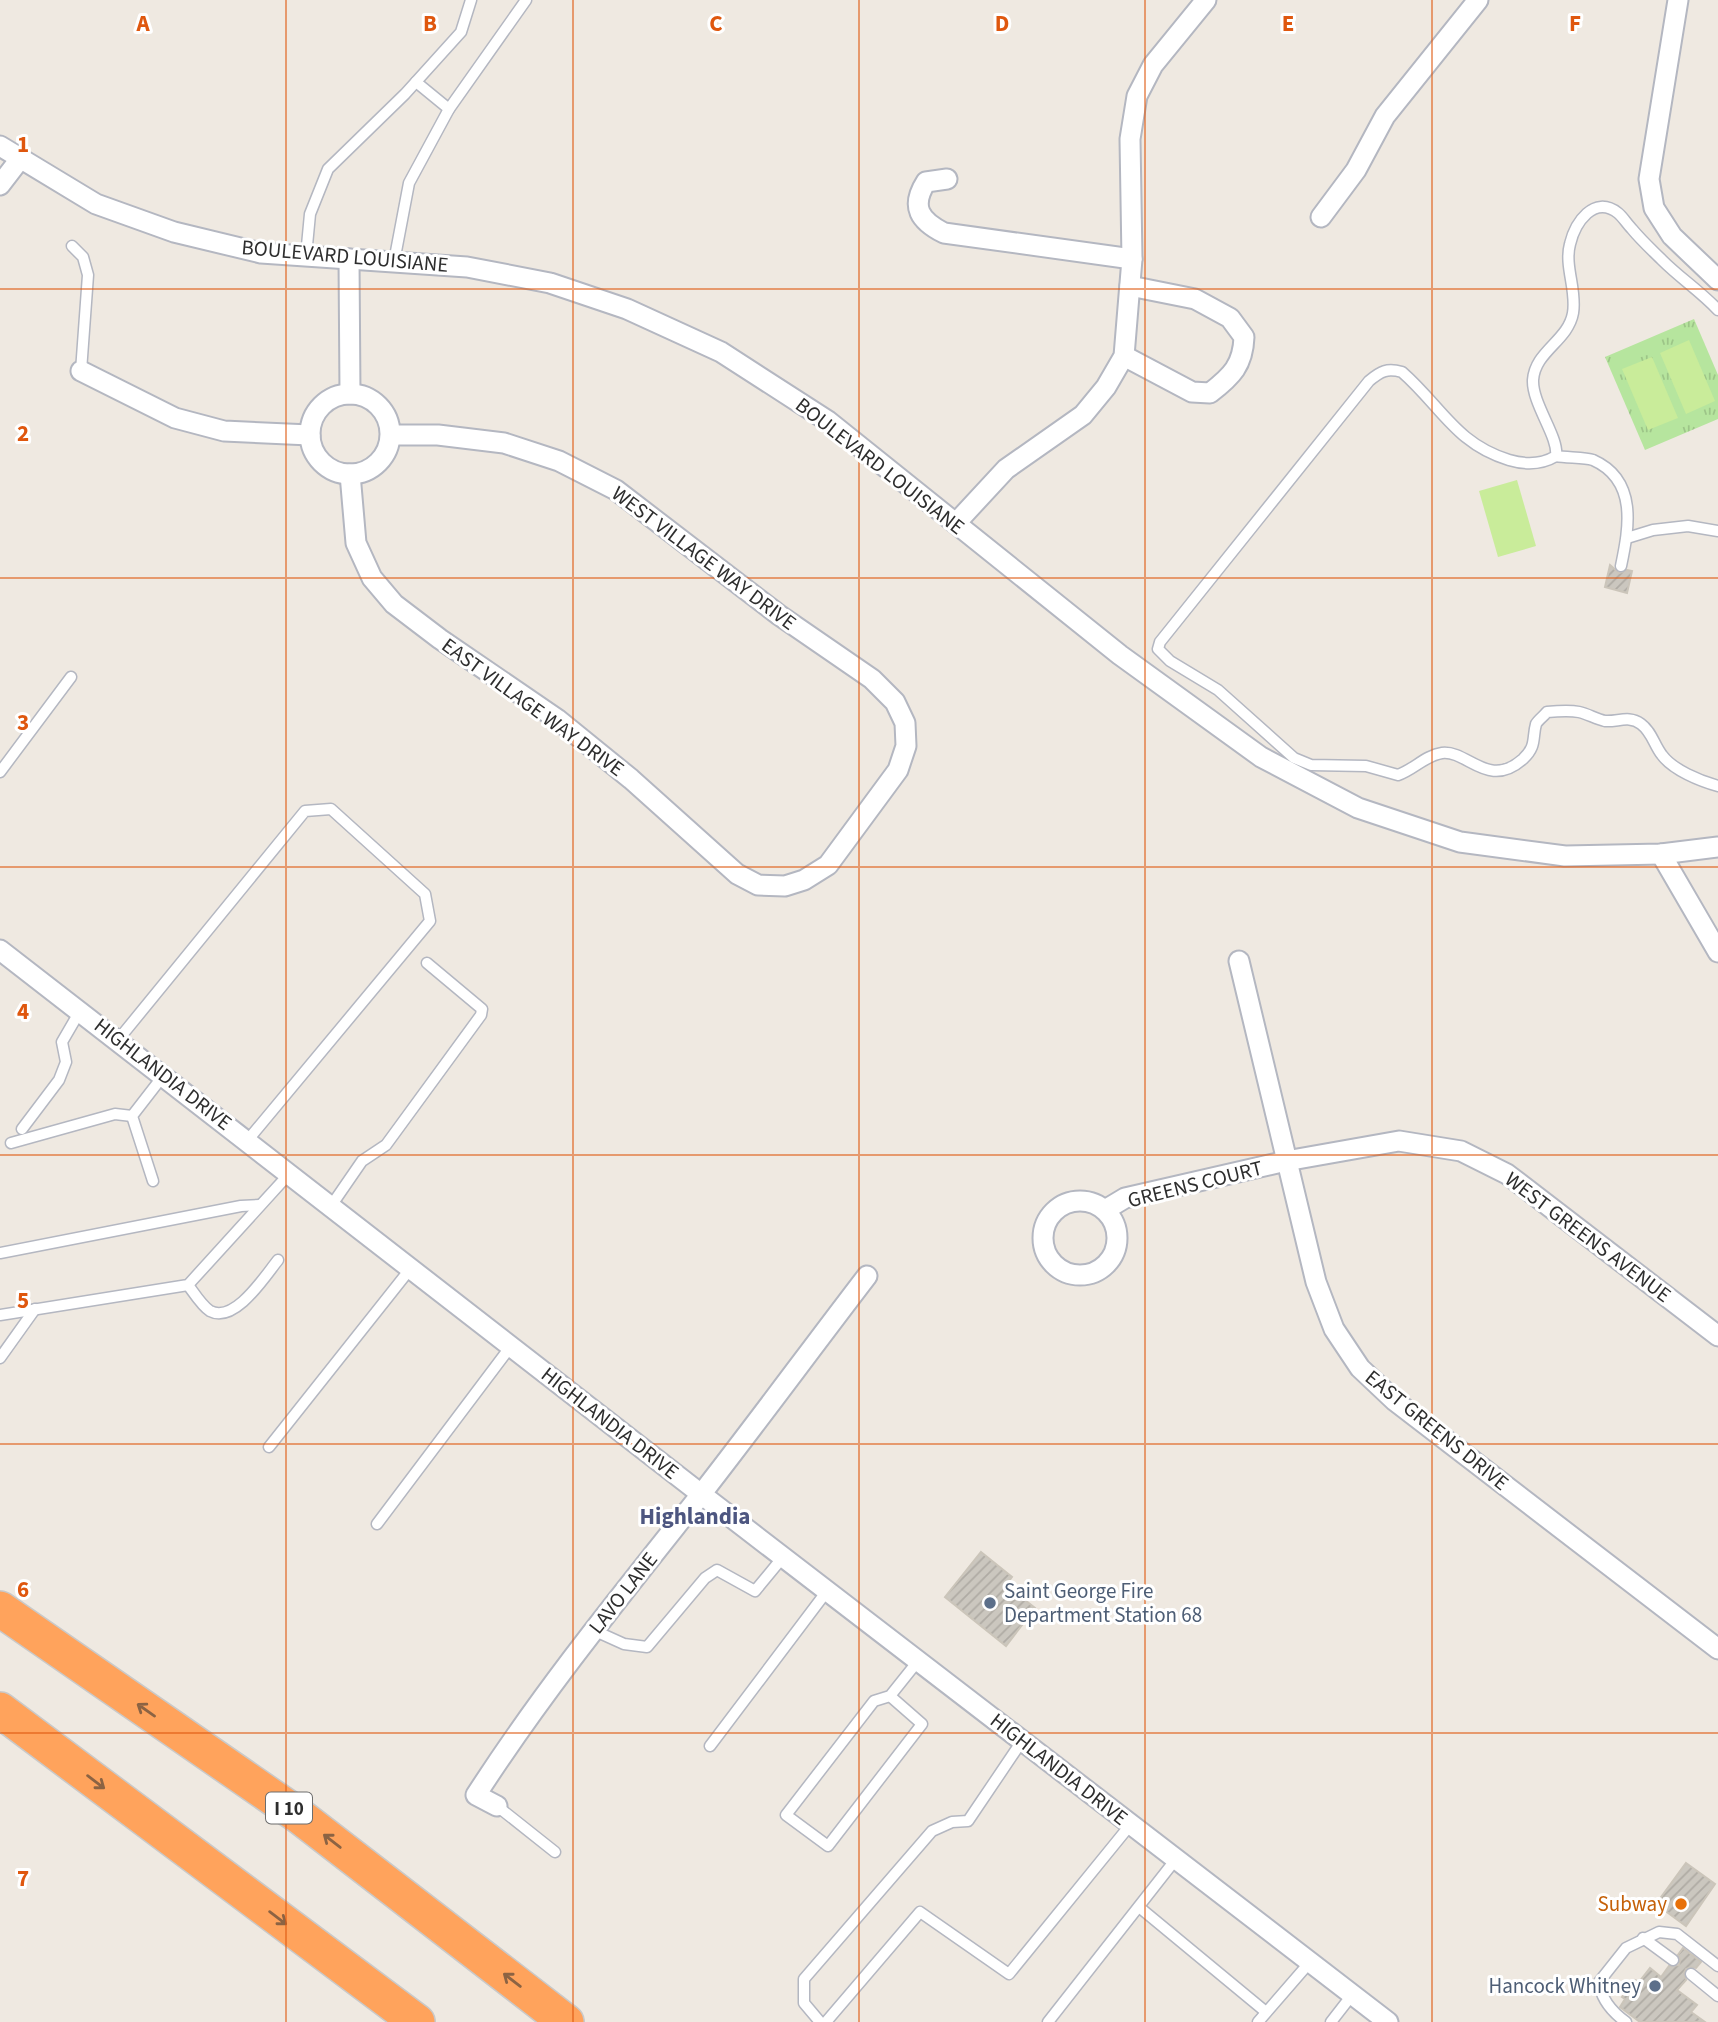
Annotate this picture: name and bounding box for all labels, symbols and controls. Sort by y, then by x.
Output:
text: A [135,7,150,40]
text: B [423,7,437,40]
text: C [709,7,723,40]
text: D [995,7,1009,40]
text: E [1282,7,1294,40]
text: F [1569,7,1581,40]
text: 1 [17,128,29,161]
street label: BOULEVARD LOUISIANE [240,232,450,280]
street label: BOULEVARD LOUISIANE [789,390,971,542]
text: 2 [17,417,29,450]
street label: WEST VILLAGE WAY DRIVE [605,479,803,637]
street label: EAST VILLAGE WAY DRIVE [436,630,630,784]
text: 3 [17,706,29,739]
text: 4 [17,995,29,1028]
street label: HIGHLANDIA DRIVE [88,1011,238,1137]
street label: GREENS COURT [1124,1153,1266,1215]
street label: WEST GREENS AVENUE [1499,1165,1677,1309]
text: 5 [17,1284,29,1317]
street label: HIGHLANDIA DRIVE [535,1360,685,1486]
street label: EAST GREENS DRIVE [1359,1363,1515,1497]
district label: Highlandia [640,1500,750,1533]
street label: LAVO LANE [581,1546,665,1640]
text: 6 [17,1573,29,1606]
place label: Saint George Fire Department Station 68 [1004,1576,1202,1630]
marker: Saint George Fire Department Station 68 [982,1595,998,1611]
one-way arrow [137,1703,156,1717]
street label: HIGHLANDIA DRIVE [984,1706,1134,1832]
one-way arrow [86,1775,105,1789]
road number: I 10 [266,1792,312,1824]
one-way arrow [323,1833,342,1848]
text: 7 [17,1862,29,1895]
place label: Subway [1598,1889,1667,1919]
marker: Subway [1673,1896,1689,1912]
one-way arrow [268,1911,287,1926]
place label: Hancock Whitney [1489,1971,1641,2001]
one-way arrow [503,1973,522,1988]
marker: Hancock Whitney [1647,1978,1663,1994]

